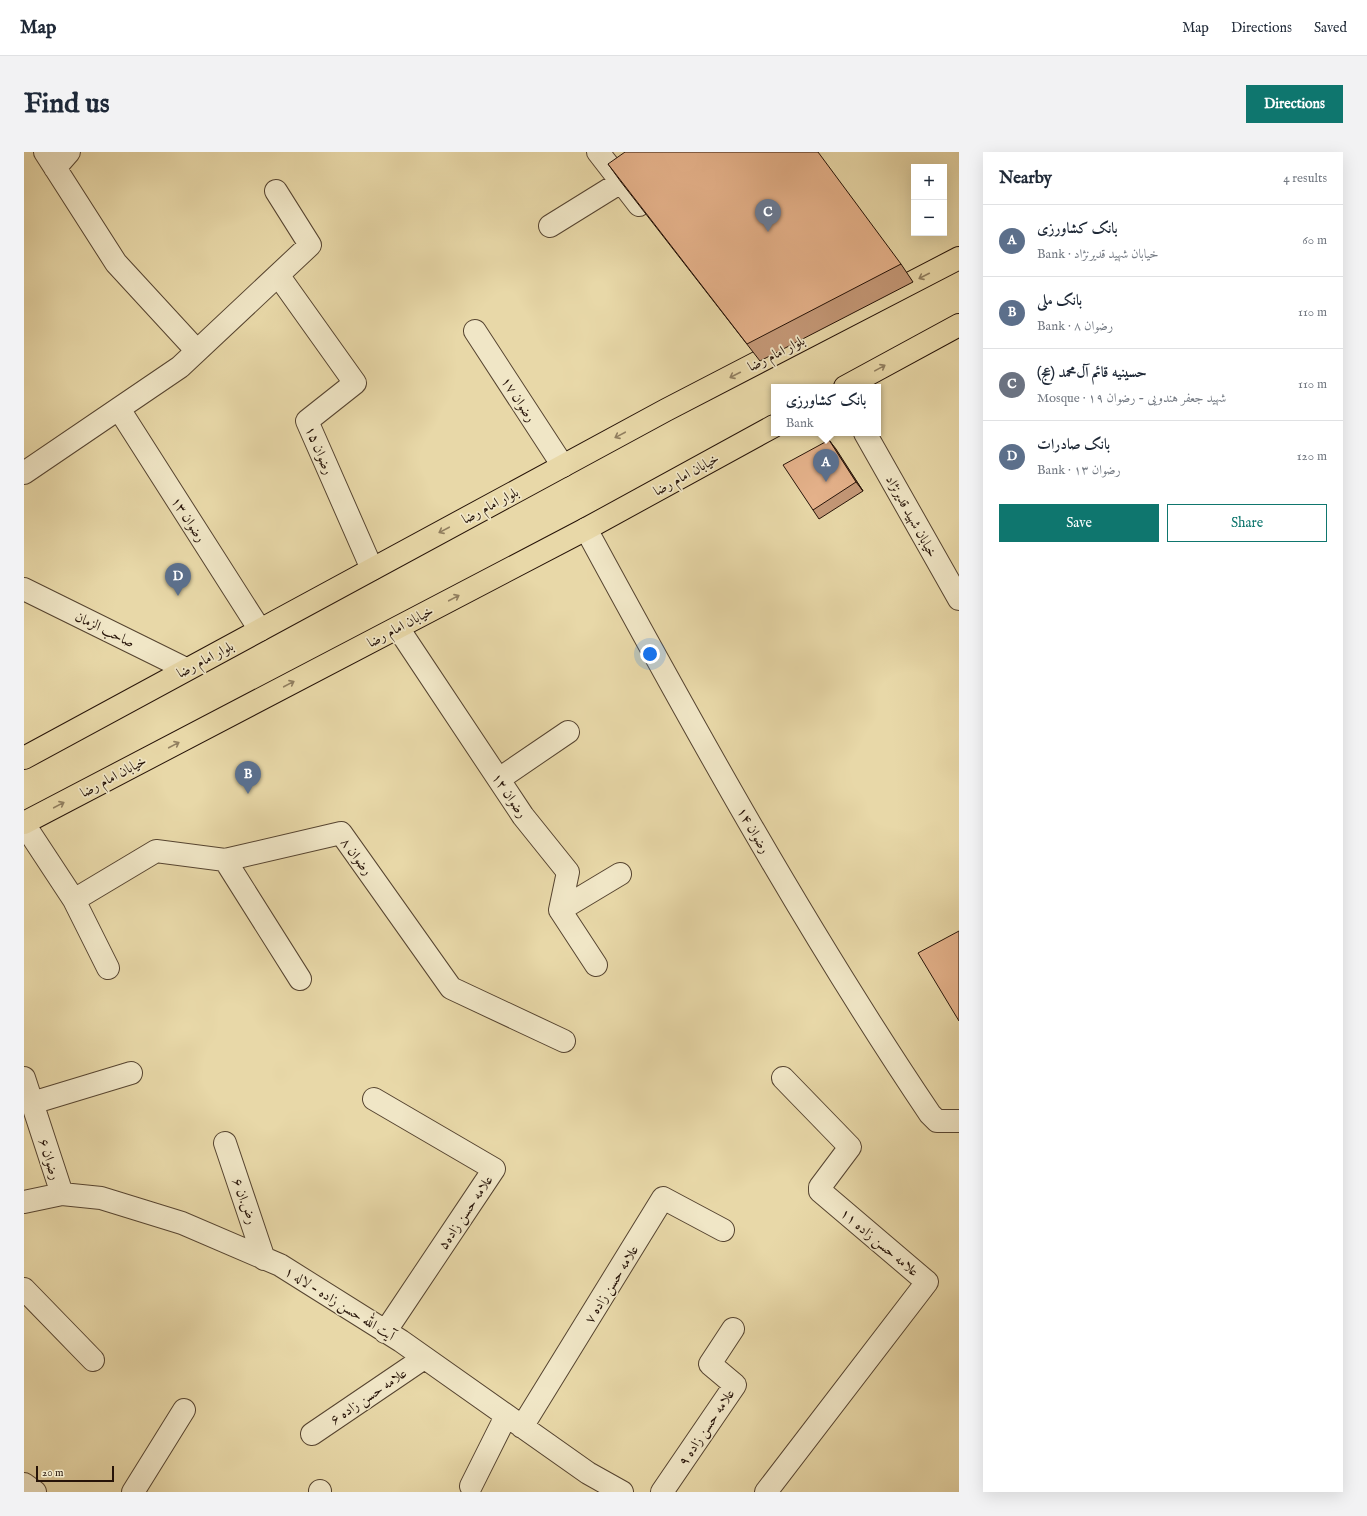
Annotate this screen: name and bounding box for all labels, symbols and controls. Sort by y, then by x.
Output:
text: Map [20,16,56,40]
text: Map [1182,19,1209,37]
text: Directions [1231,19,1292,37]
text: Saved [1314,19,1347,37]
button: Directions [1246,85,1343,123]
text: Find us [24,87,110,122]
map controls [911,164,947,236]
button: + [911,164,947,200]
text: Nearby [999,168,1052,189]
text: 4 results [1283,170,1327,187]
pin: C [755,199,781,232]
button: − [911,200,947,236]
text: بانک کشاورزی [1037,219,1118,238]
text: A [1008,232,1016,249]
text: 60 m [1302,232,1327,249]
text: Bank · خيابان شهيد قديرنژاد [1037,246,1159,263]
one-way arrow [919,273,931,280]
text: بانک‌ ملی [1037,291,1082,310]
text: B [1008,304,1016,321]
text: 110 m [1298,304,1327,321]
text: Bank · رضوان ۸ [1037,318,1113,335]
street label: بلوار امام رضا [745,332,810,379]
text: حسینیه قائم آل‌محمد (عج) [1037,363,1147,382]
one-way arrow [873,364,885,372]
one-way arrow [729,371,741,379]
street label: رضوان ۱۷ [497,373,540,426]
text: C [1007,376,1017,393]
text: 110 m [1298,376,1327,393]
popup [771,384,881,436]
text: Mosque · شهید جعفر هندویی - رضوان ۱۹ [1037,390,1226,407]
text: بانک کشاورزی [786,391,866,410]
text: Bank [786,415,814,432]
street label: رضوان ۱۵ [301,424,337,477]
one-way arrow [614,432,626,440]
text: بانک صادرات [1037,435,1110,454]
text: D [1007,448,1017,465]
text: 120 m [1297,448,1327,465]
street label: خیابان امام رضا [650,449,724,503]
pin: A [813,449,839,482]
text: Bank · رضوان ۱۳ [1037,462,1121,479]
street label: خيابان شهيد قديرنژاد [881,472,941,561]
street label: بلوار امام رضا [459,483,524,531]
street label: رضوان ۱۳ [167,493,210,546]
button: Save [999,504,1159,542]
button: Share [1167,504,1327,542]
one-way arrow [438,527,450,534]
pin: D [165,563,191,596]
one-way arrow [448,594,460,602]
street label: خیابان امام رضا [364,602,438,654]
street label: صاحب الزمان [72,608,137,652]
street label: بلوار امام رضا [174,637,239,685]
your location [640,644,660,664]
one-way arrow [283,680,295,688]
one-way arrow [168,740,180,748]
street label: خیابان امام رضا [77,752,151,804]
pin: B [235,761,261,794]
street label: رضوان ۱۲ [488,770,531,822]
one-way arrow [52,800,64,808]
street label: رضوان ۱۴ [733,804,774,857]
street label: رضوان ۸ [336,834,376,879]
street label: رضوان ۶ [34,1136,64,1182]
street label: علامه حسن زاده۵ [434,1172,497,1253]
street label: رض.ان ۶ [228,1176,260,1227]
street label: علامه حسن زاده ۱۱ [836,1205,922,1281]
street label: علامه حسن زاده ۷ [581,1242,643,1327]
street label: آیت الله حسن زاده - لاله ۱ [281,1260,401,1346]
street label: علامه حسن زاده ۶ [327,1364,411,1429]
street label: علامه حسن زاده ۹ [674,1386,739,1470]
scale bar [36,1464,114,1483]
text: 20 m [42,1466,63,1480]

